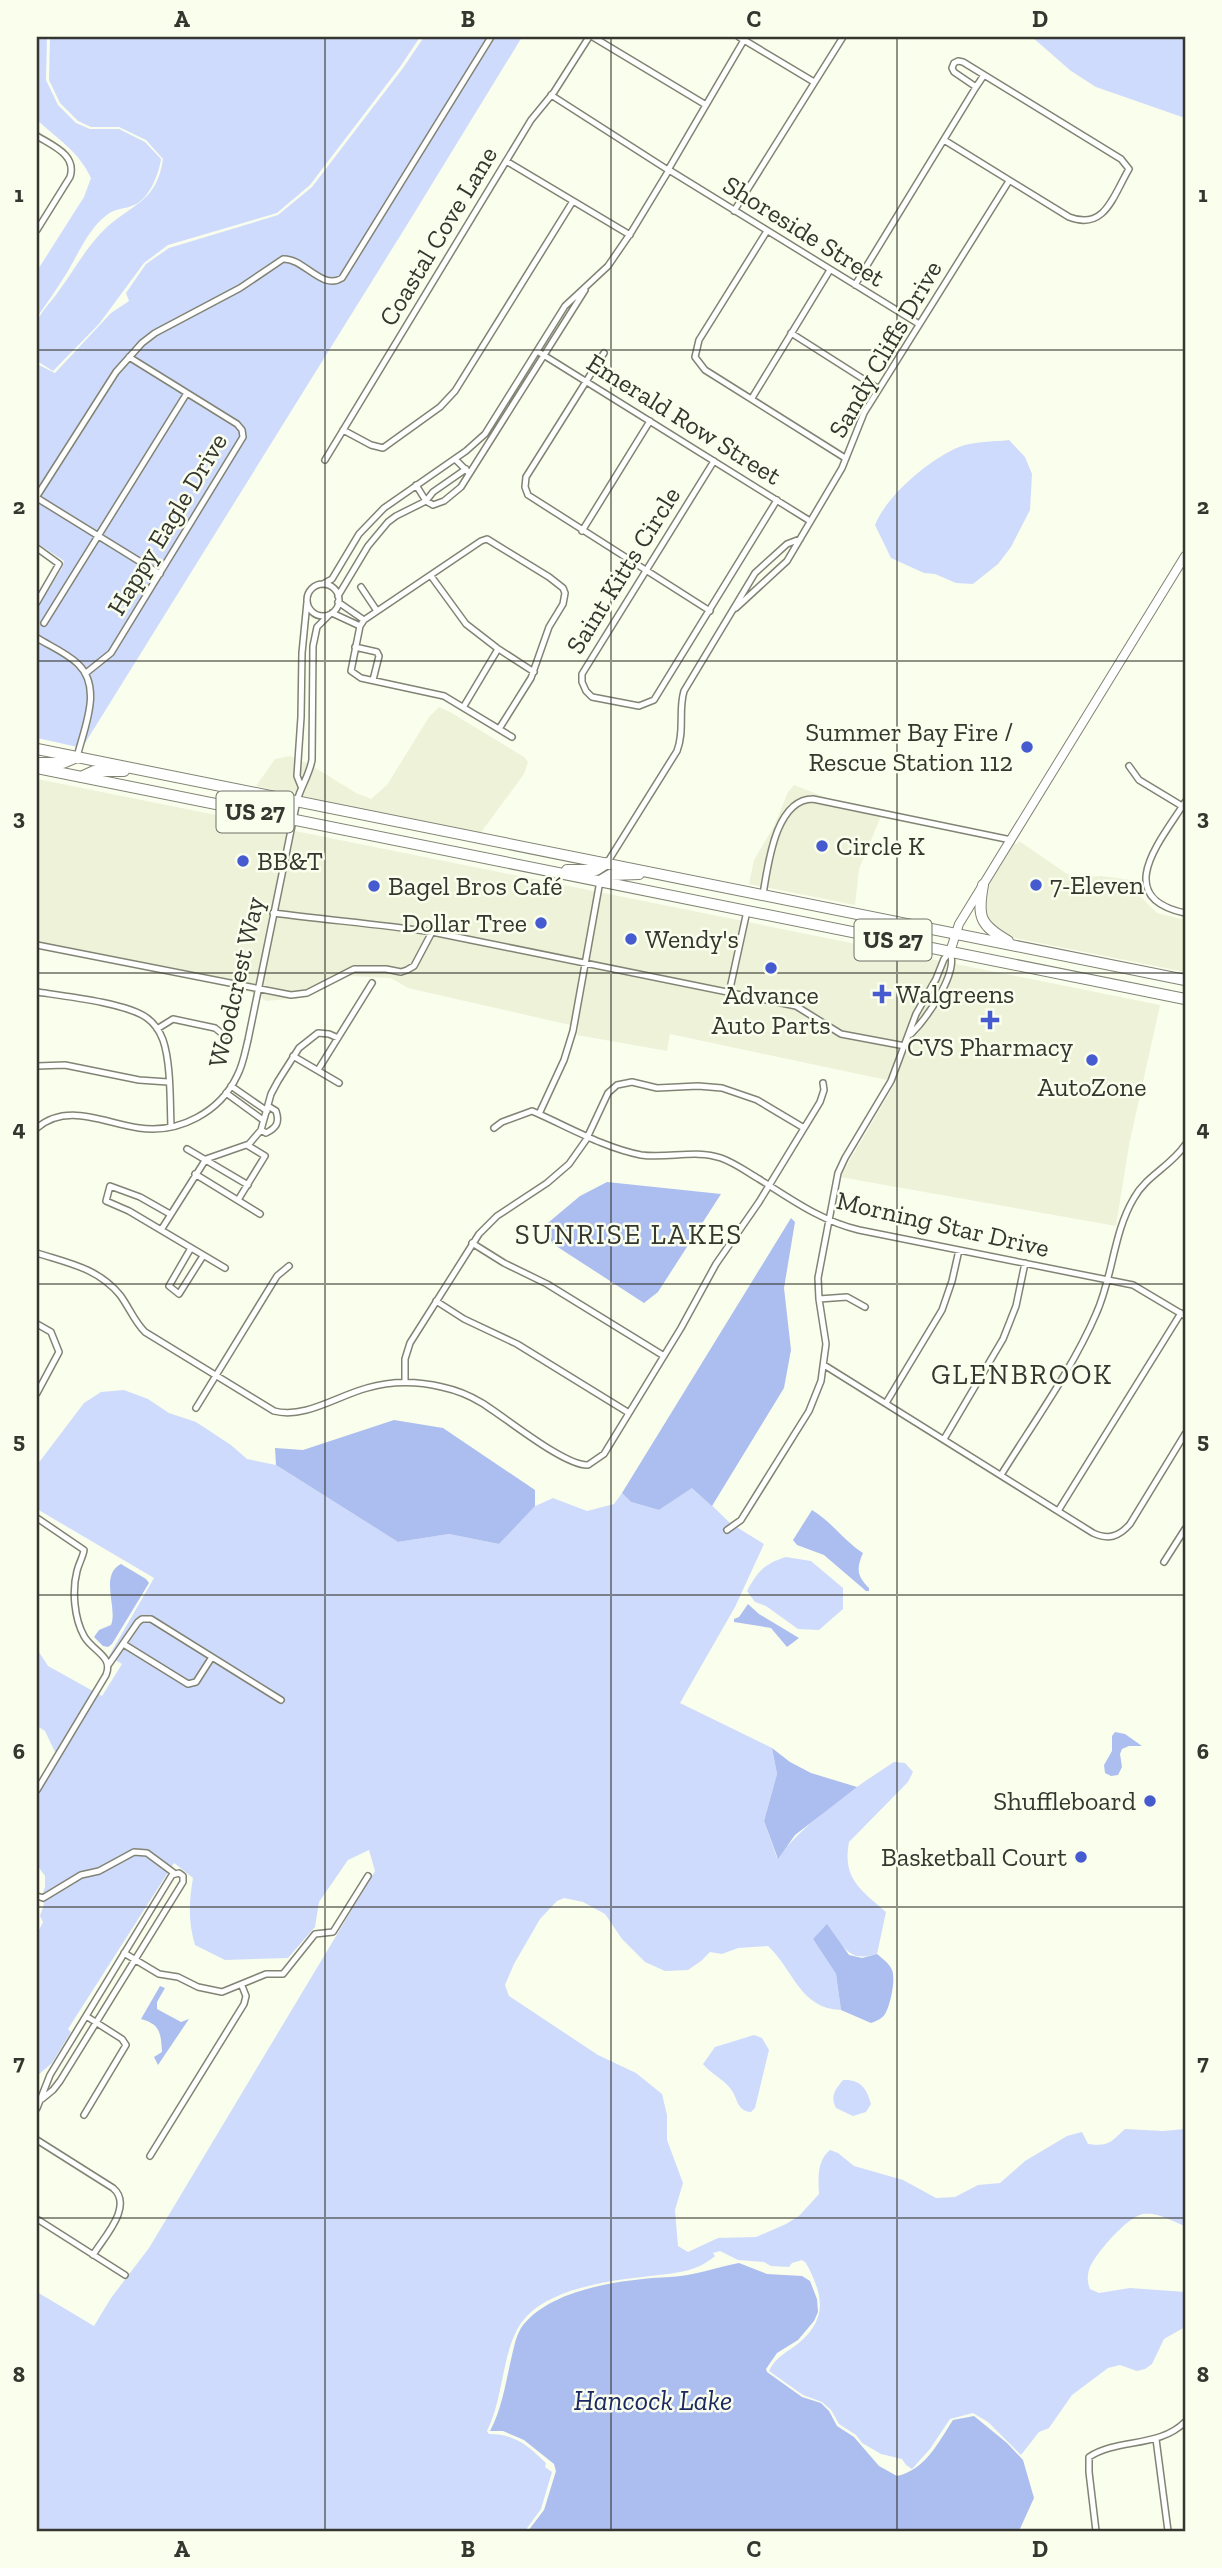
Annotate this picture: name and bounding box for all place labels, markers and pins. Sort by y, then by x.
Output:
place label: Summer Bay Fire / Rescue Station 112 [805,716,1013,778]
marker: Summer Bay Fire / Rescue Station 112 [1019,739,1035,755]
place label: Circle K [836,830,925,862]
marker: Circle K [814,838,830,854]
place label: BB&T [257,845,323,877]
marker: BB&T [235,853,251,869]
place label: 7-Eleven [1050,869,1144,901]
place label: Bagel Bros Café [388,870,563,902]
marker: 7-Eleven [1028,877,1044,893]
marker: Bagel Bros Café [366,878,382,894]
place label: Dollar Tree [402,907,527,939]
marker: Dollar Tree [533,915,549,931]
place label: Wendy's [645,923,739,955]
marker: Wendy's [623,931,639,947]
marker: Advance Auto Parts [763,960,779,976]
place label: Walgreens [896,978,1015,1010]
place label: Advance Auto Parts [711,979,831,1041]
marker: Walgreens [874,986,890,1002]
marker: CVS Pharmacy [982,1012,998,1028]
place label: CVS Pharmacy [907,1031,1074,1063]
marker: AutoZone [1084,1052,1100,1068]
place label: AutoZone [1038,1071,1146,1103]
place label: Shuffleboard [993,1785,1136,1817]
marker: Shuffleboard [1142,1793,1158,1809]
place label: Basketball Court [881,1841,1067,1873]
marker: Basketball Court [1073,1849,1089,1865]

